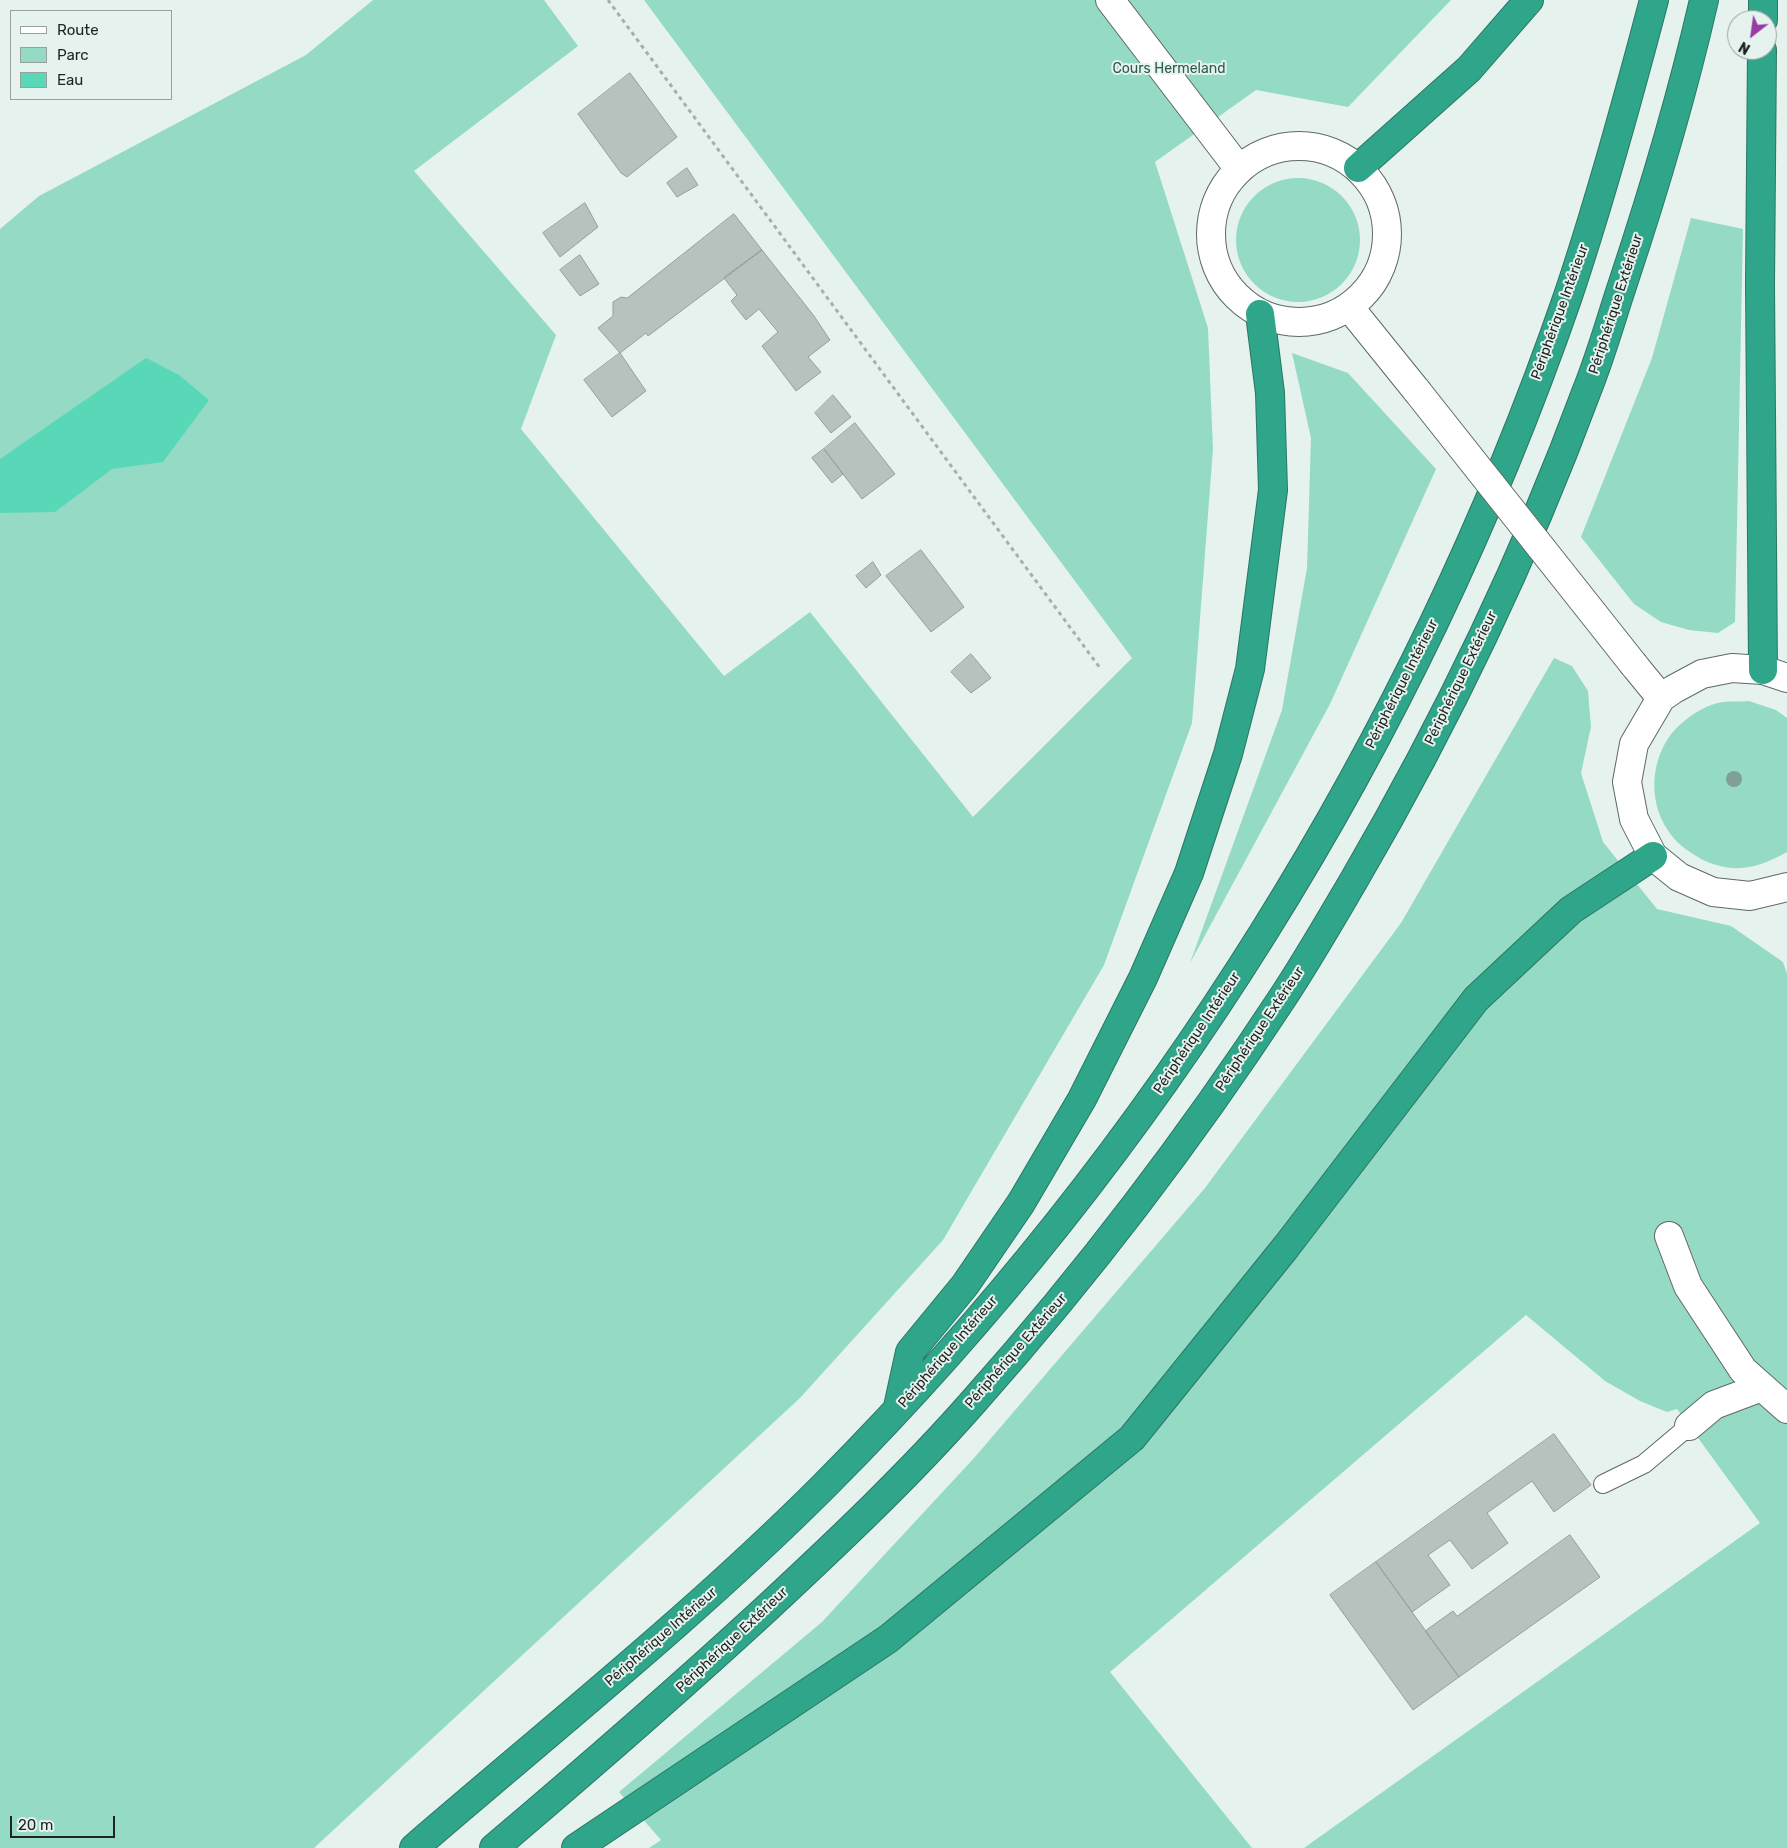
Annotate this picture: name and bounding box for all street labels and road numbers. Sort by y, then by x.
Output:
street label: Périphérique Extérieur [1585,232,1647,376]
street label: Périphérique Intérieur [1528,242,1592,382]
street label: Périphérique Extérieur [1421,608,1501,748]
street label: Périphérique Intérieur [1362,617,1442,751]
street label: Périphérique Extérieur [1212,964,1308,1094]
street label: Périphérique Intérieur [1150,969,1244,1097]
street label: Périphérique Extérieur [962,1290,1070,1412]
street label: Périphérique Intérieur [895,1293,1001,1411]
street label: Périphérique Intérieur [602,1584,720,1690]
street label: Périphérique Extérieur [673,1584,791,1696]

